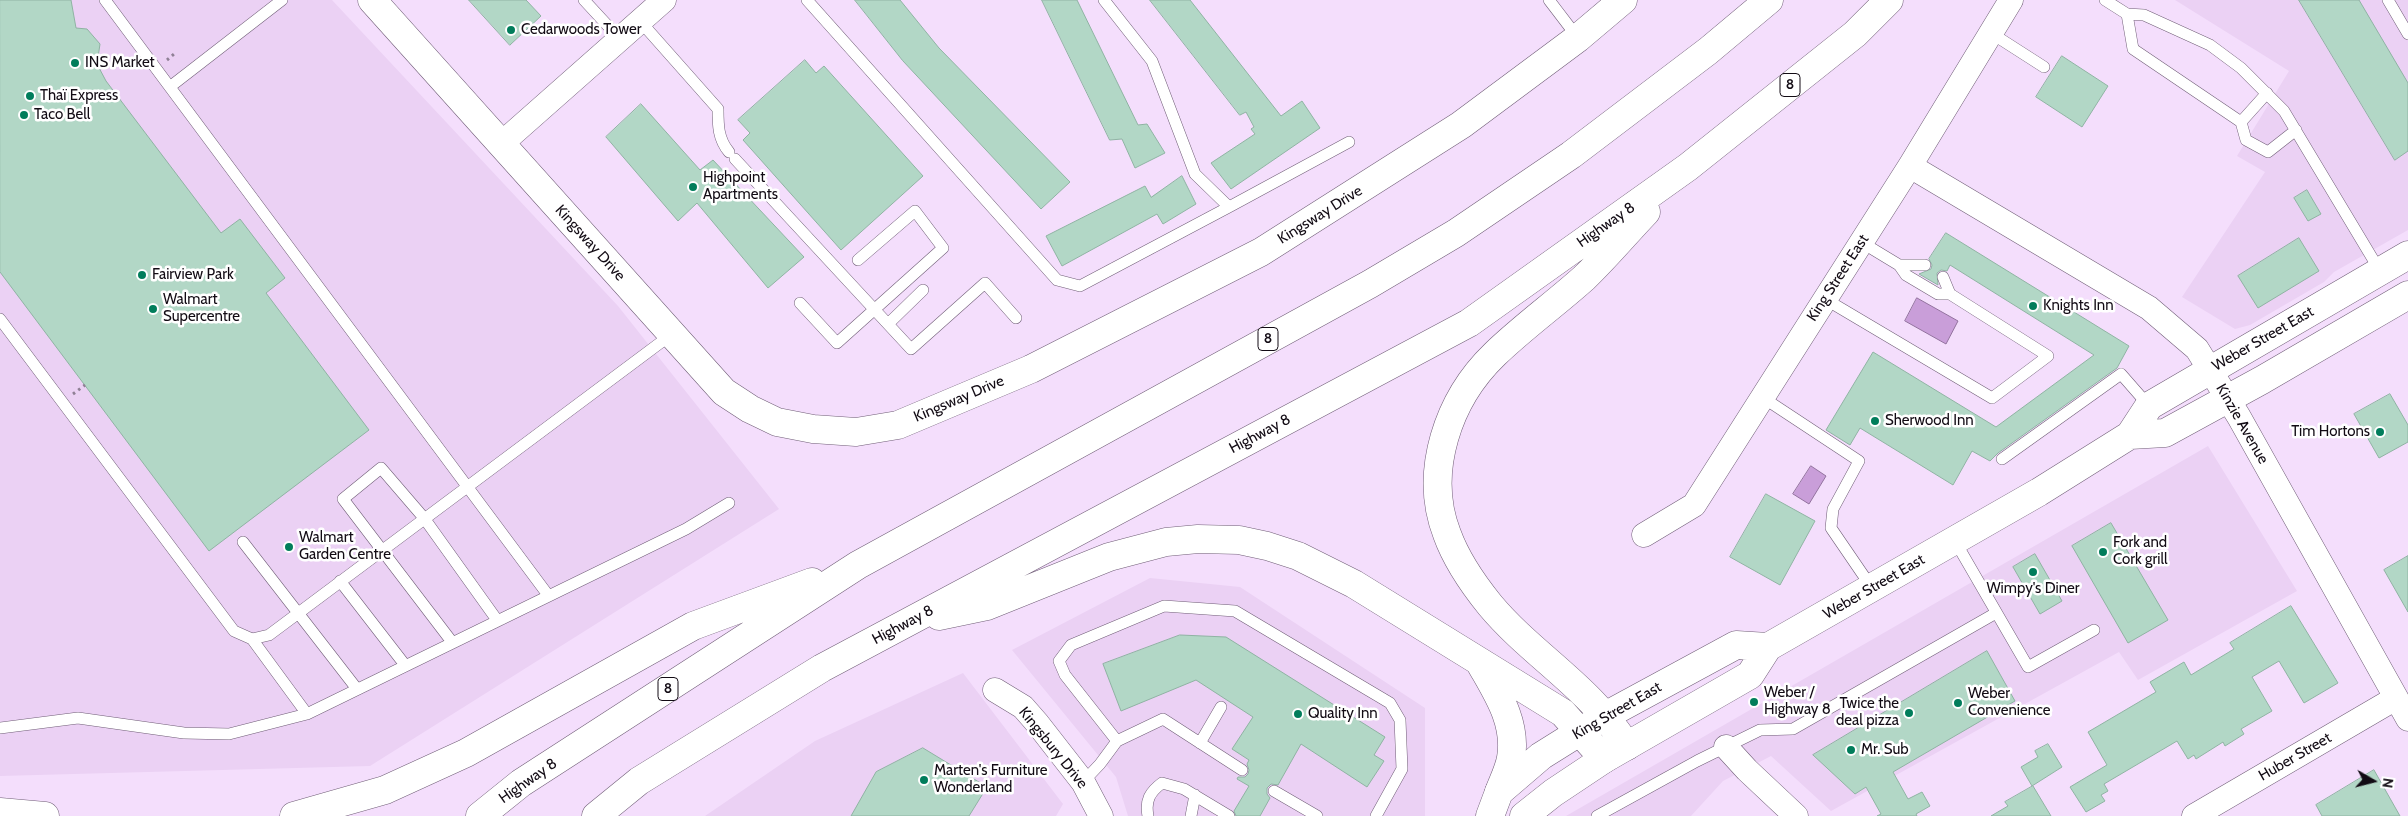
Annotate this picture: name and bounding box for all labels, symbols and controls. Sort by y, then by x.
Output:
place label: Cedarwoods Tower [521,21,641,39]
marker: Cedarwoods Tower [505,24,517,36]
place label: INS Market [85,54,155,72]
marker: INS Market [69,57,81,69]
road number: 8 [1780,74,1800,96]
place label: Thaï Express [40,87,118,105]
marker: Thaï Express [24,90,36,102]
place label: Taco Bell [34,106,90,124]
marker: Taco Bell [18,109,30,121]
place label: Highpoint Apartments [703,169,778,204]
marker: Highpoint Apartments [687,181,699,193]
street label: Kingsway Drive [1274,182,1366,248]
street label: Highway 8 [1573,198,1639,252]
street label: Kingsway Drive [551,201,629,285]
street label: King Street East [1803,231,1873,325]
place label: Fairview Park [152,266,234,284]
marker: Fairview Park [136,269,148,281]
place label: Walmart Supercentre [163,291,240,326]
place label: Knights Inn [2043,297,2114,315]
marker: Knights Inn [2027,300,2039,312]
marker: Walmart Supercentre [147,303,159,315]
street label: Weber Street East [2209,303,2317,375]
road number: 8 [1258,328,1278,350]
street label: Kingsway Drive [911,372,1007,426]
street label: Kinzie Avenue [2212,381,2272,467]
street label: Highway 8 [1226,410,1294,458]
place label: Sherwood Inn [1885,412,1974,430]
marker: Sherwood Inn [1869,415,1881,427]
place label: Tim Hortons [2291,423,2370,441]
marker: Tim Hortons [2374,426,2386,438]
place label: Walmart Garden Centre [299,529,391,564]
place label: Fork and Cork grill [2113,534,2168,569]
marker: Walmart Garden Centre [283,541,295,553]
marker: Fork and Cork grill [2097,546,2109,558]
street label: Weber Street East [1820,551,1928,623]
marker: Wimpy's Diner [2027,566,2039,578]
place label: Wimpy's Diner [1987,580,2079,598]
street label: Highway 8 [869,601,937,649]
road number: 8 [658,678,678,701]
street label: King Street East [1569,678,1665,744]
place label: Weber / Highway 8 [1764,684,1831,719]
place label: Weber Convenience [1968,685,2050,720]
place label: Twice the deal pizza [1836,695,1899,730]
marker: Weber / Highway 8 [1748,696,1760,708]
marker: Weber Convenience [1952,697,1964,709]
street label: Kingsbury Drive [1015,704,1091,792]
place label: Quality Inn [1308,705,1378,723]
marker: Twice the deal pizza [1903,707,1915,719]
marker: Quality Inn [1292,708,1304,720]
street label: Huber Street [2255,729,2335,785]
place label: Mr. Sub [1861,741,1909,759]
marker: Mr. Sub [1845,744,1857,756]
street label: Highway 8 [495,754,561,808]
north arrow [2348,756,2398,806]
place label: Marten's Furniture Wonderland [934,762,1047,797]
marker: Marten's Furniture Wonderland [918,774,930,786]
text: N [2378,777,2397,789]

